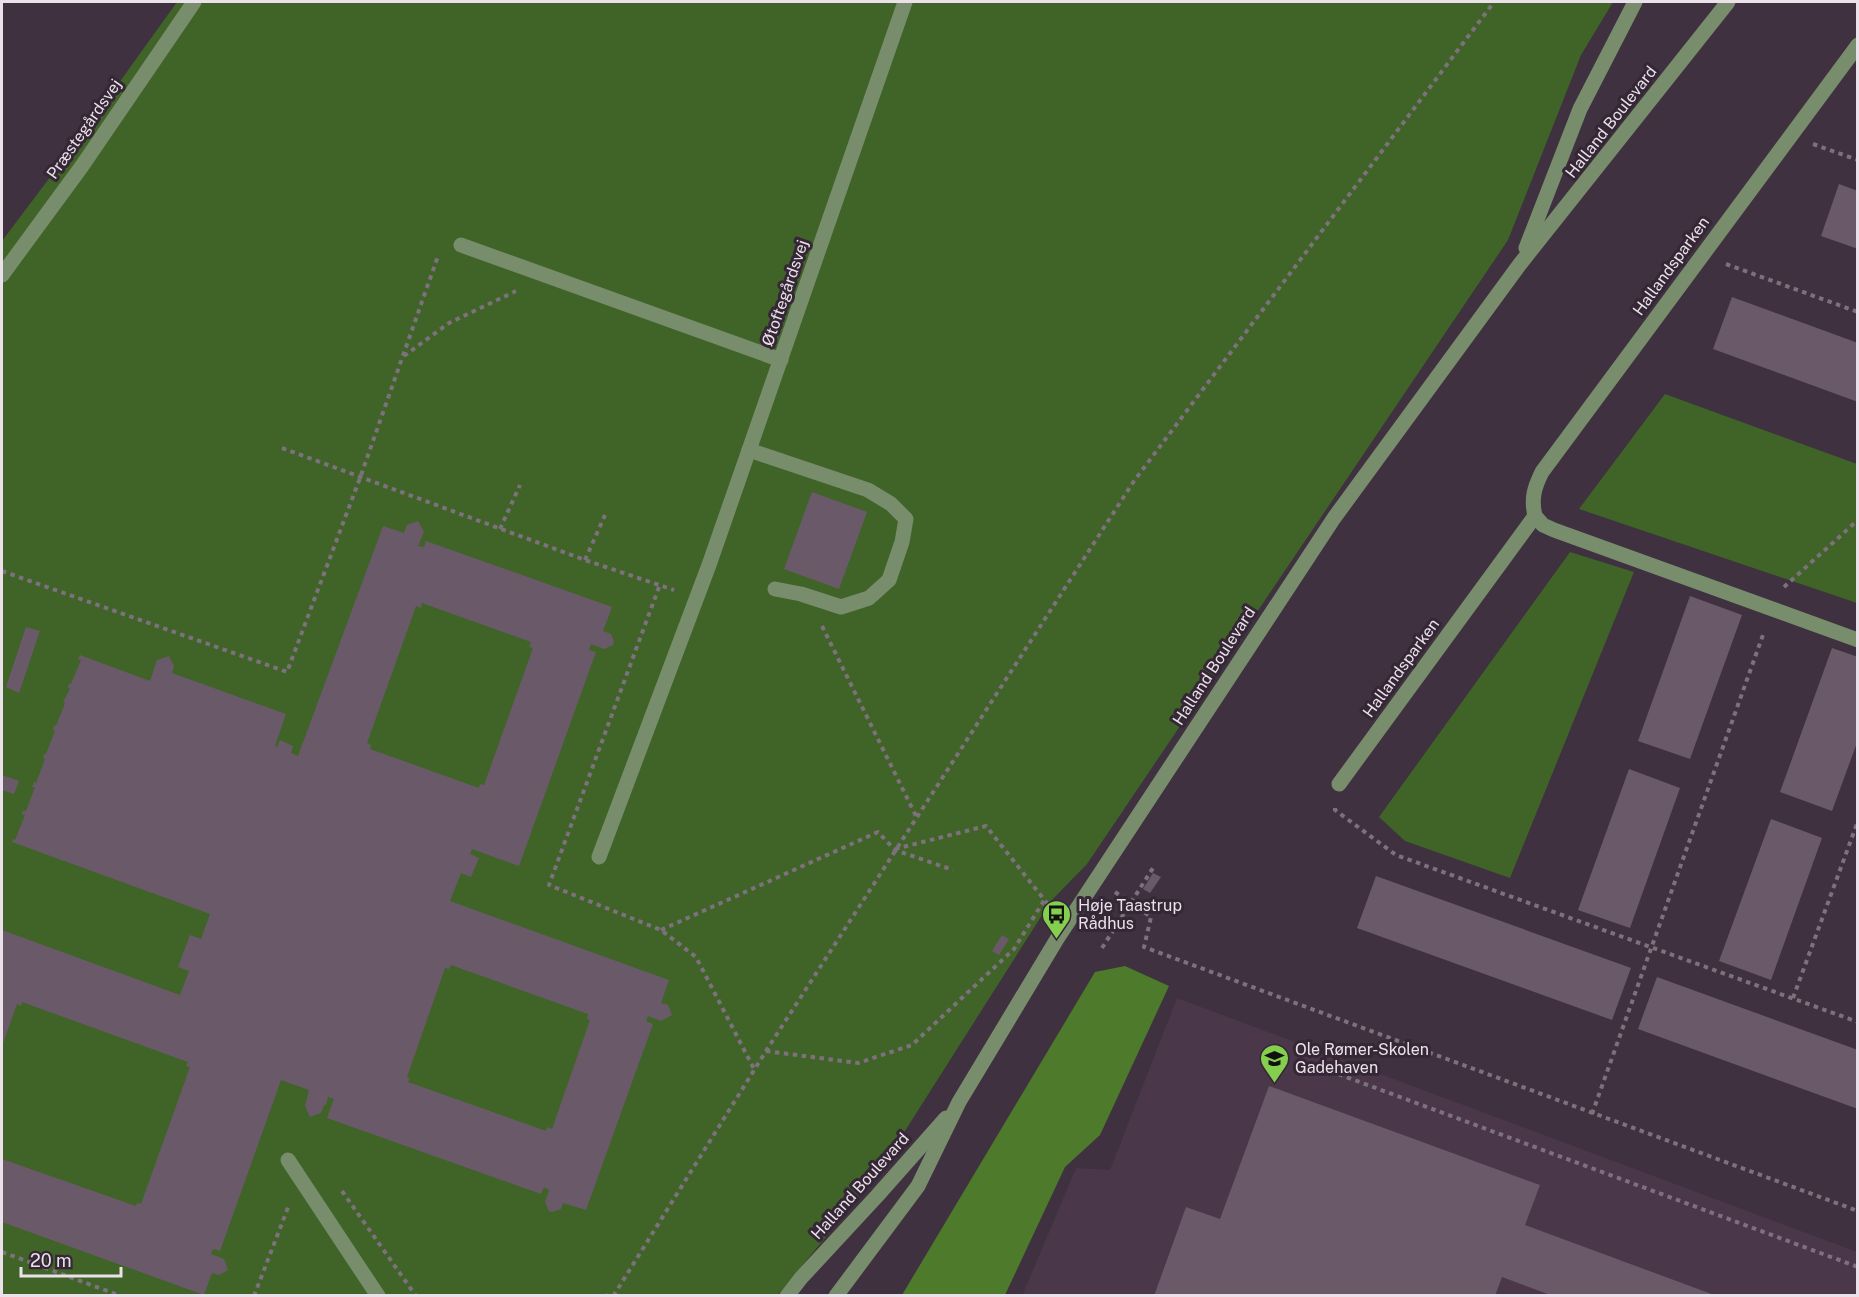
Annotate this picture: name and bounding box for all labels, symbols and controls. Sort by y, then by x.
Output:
street label: Halland Boulevard [1561,62,1661,182]
street label: Præstegårdsvej [43,76,125,182]
street label: Hallandsparken [1629,213,1713,319]
street label: Øtoftegårdsvej [758,237,812,349]
street label: Halland Boulevard [1169,603,1259,729]
street label: Hallandsparken [1359,615,1443,721]
place label: Høje Taastrup Rådhus [1078,896,1182,933]
bus stop icon: Høje Taastrup Rådhus [1041,898,1073,940]
place label: Ole Rømer-Skolen Gadehaven [1295,1040,1429,1077]
school or university icon: Ole Rømer-Skolen Gadehaven [1258,1042,1290,1084]
street label: Halland Boulevard [807,1129,913,1243]
scale bar [21,1240,122,1278]
text: 20 m [30,1250,72,1271]

